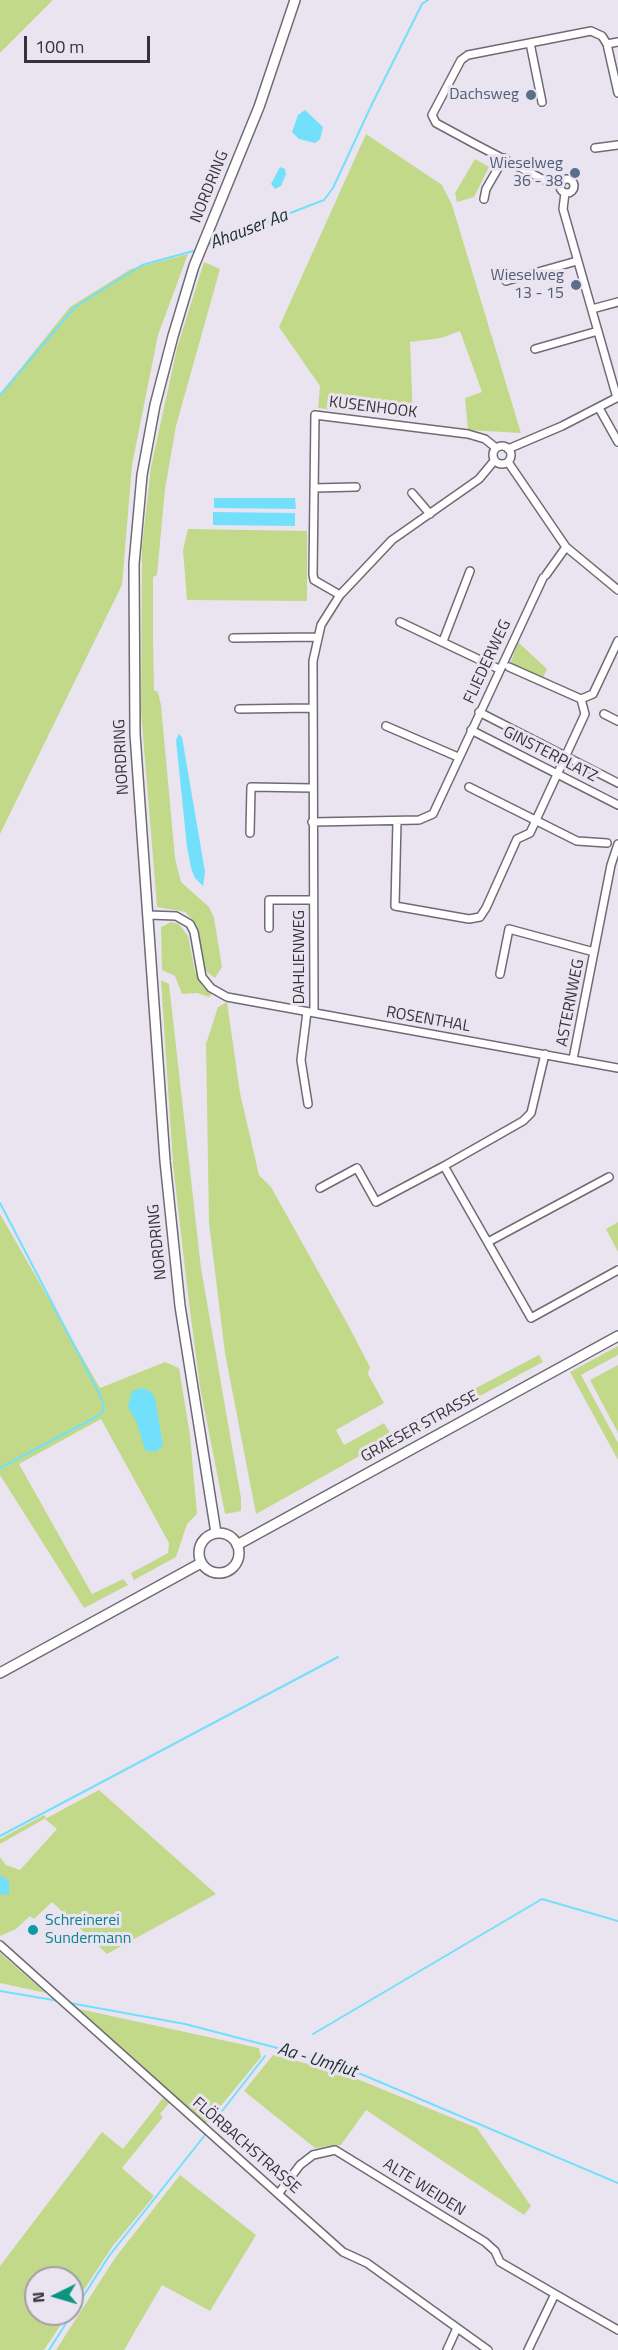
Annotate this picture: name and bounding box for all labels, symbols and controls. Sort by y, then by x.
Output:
scale bar [27,24,153,62]
text: 100 m [35,33,84,60]
place label: Dachsweg [449,85,519,105]
marker: Dachsweg [524,88,538,102]
street label: NORDRING [187,148,233,226]
place label: Wieselweg 36 - 38 [490,154,563,192]
marker: Wieselweg 36 - 38 [568,166,582,180]
water label: Ahauser Aa [207,205,291,255]
place label: Wieselweg 13 - 15 [491,266,564,304]
marker: Wieselweg 13 - 15 [569,278,583,292]
street label: KUSENHOOK [328,393,418,423]
street label: FLIEDERWEG [460,617,516,707]
street label: NORDRING [110,719,134,795]
street label: GINSTERPLATZ [500,723,600,787]
street label: DAHLIENWEG [290,910,310,1004]
street label: ASTERNWEG [553,958,589,1048]
street label: ROSENTHAL [384,1003,472,1037]
street label: NORDRING [144,1203,172,1281]
street label: GRAESER STRASSE [358,1387,482,1467]
place label: Schreinerei Sundermann [45,1911,131,1949]
marker: Schreinerei Sundermann [26,1923,40,1937]
water label: Aa - Umflut [275,2039,359,2083]
street label: FLÖRBACHSTRASSE [188,2094,304,2198]
street label: ALTE WEIDEN [379,2155,469,2221]
north arrow [24,2266,84,2326]
text: N [26,2291,50,2304]

